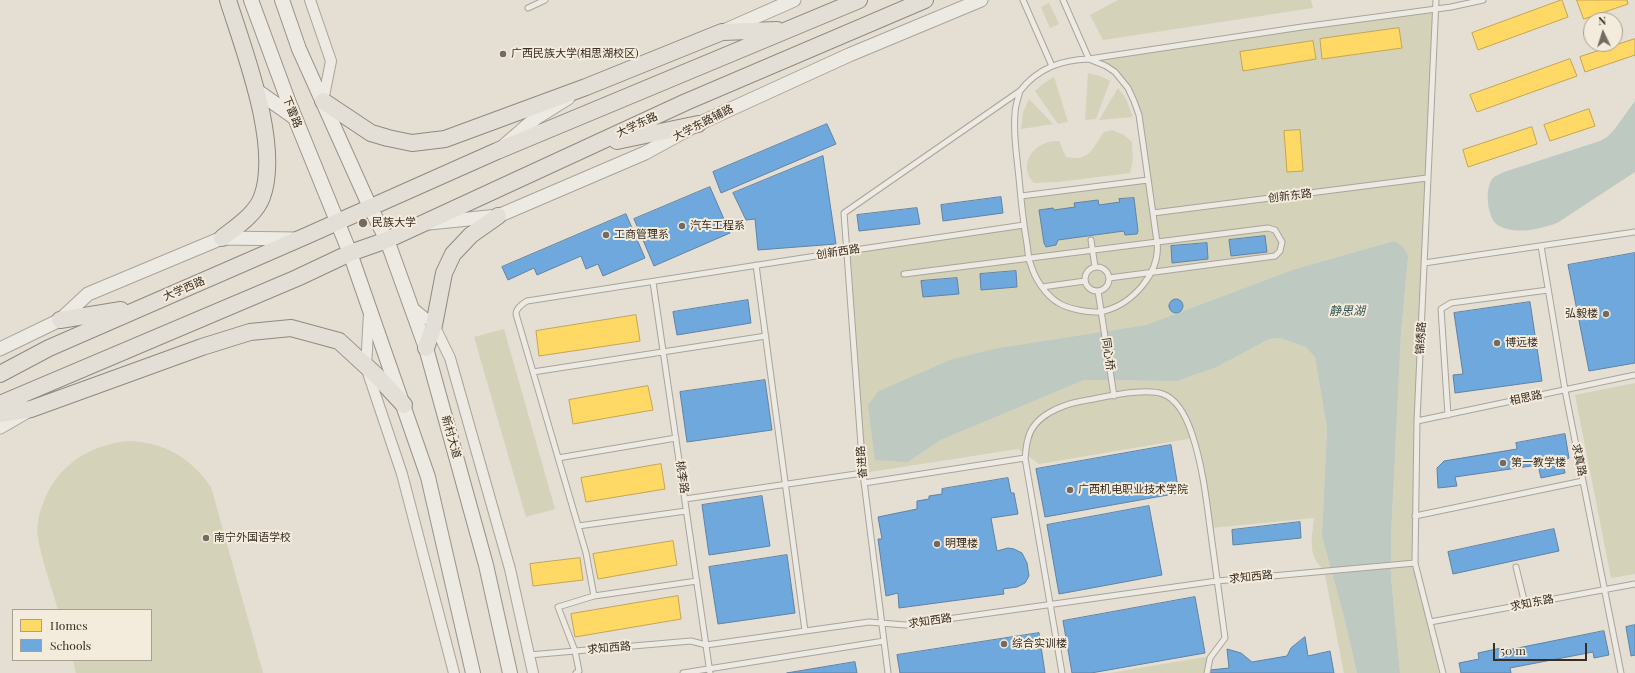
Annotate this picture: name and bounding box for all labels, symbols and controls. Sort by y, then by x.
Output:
north arrow [1583,12,1623,52]
text: N [1598,13,1607,28]
place label: 广西民族大学(相思湖校区) [511,47,638,61]
marker: 广西民族大学(相思湖校区) [498,49,508,59]
street label: 下雷路 [280,94,304,130]
street label: 大学东路辅路 [671,102,735,144]
street label: 大学东路 [614,110,660,140]
street label: 创新东路 [1267,187,1313,205]
place label: 民族大学 [372,216,416,230]
marker: 民族大学 [357,217,369,229]
place label: 汽车工程系 [690,219,745,233]
marker: 汽车工程系 [677,221,687,231]
place label: 工商管理系 [614,228,669,242]
marker: 工商管理系 [601,230,611,240]
street label: 创新西路 [815,242,861,262]
street label: 大学西路 [161,274,207,304]
water label: 静思湖 [1329,304,1365,318]
place label: 弘毅楼 [1565,307,1598,321]
marker: 弘毅楼 [1601,309,1611,319]
street label: 锦绣路 [1414,321,1428,355]
place label: 博远楼 [1505,336,1538,350]
street label: 同心桥 [1099,337,1117,371]
marker: 博远楼 [1492,338,1502,348]
street label: 相思路 [1508,388,1544,408]
street label: 新村大道 [439,414,463,460]
street label: 求真路 [1569,443,1589,477]
street label: 奋进路 [854,445,870,479]
place label: 第一教学楼 [1511,456,1566,470]
marker: 第一教学楼 [1498,458,1508,468]
street label: 桃李路 [673,460,691,494]
place label: 广西机电职业技术学院 [1078,483,1188,497]
marker: 广西机电职业技术学院 [1065,485,1075,495]
place label: 南宁外国语学校 [214,531,291,545]
marker: 南宁外国语学校 [201,533,211,543]
place label: 明理楼 [945,537,978,551]
marker: 明理楼 [932,539,942,549]
street label: 求知西路 [1228,568,1274,586]
street label: 求知东路 [1509,592,1555,614]
legend [12,609,152,661]
street label: 求知西路 [907,611,953,631]
text: Homes [50,617,88,633]
scale bar [1495,635,1589,661]
text: Schools [50,637,91,653]
place label: 综合实训楼 [1012,637,1067,651]
marker: 综合实训楼 [999,639,1009,649]
street label: 求知西路 [587,640,631,656]
text: 50 m [1500,642,1526,658]

